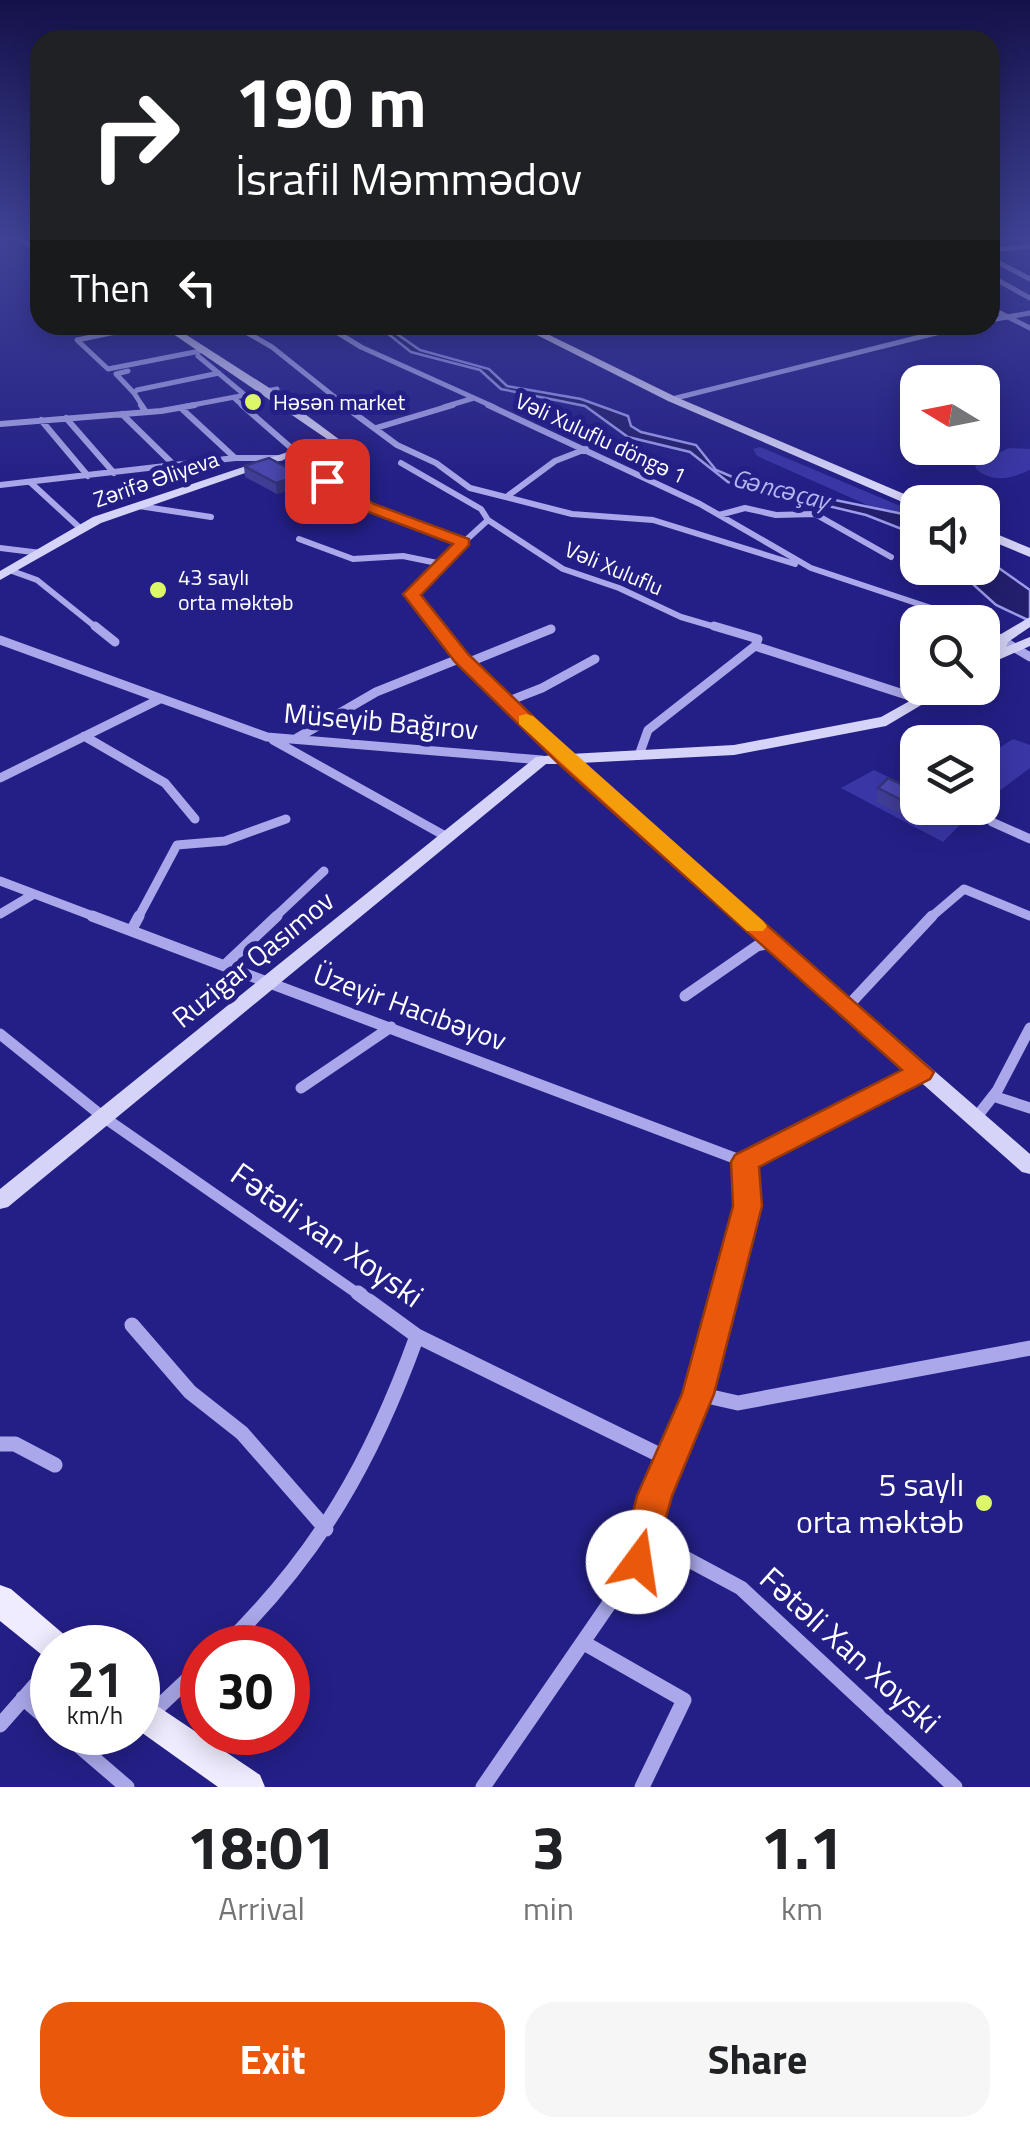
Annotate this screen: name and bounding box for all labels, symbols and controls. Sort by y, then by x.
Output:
text: 190 m [235,48,427,154]
icon: right [70,70,200,200]
text: İsrafil Məmmədov [235,144,582,212]
text: Then [70,259,150,317]
icon: left [170,260,225,315]
north arrow [900,365,1000,465]
map controls [900,365,1000,825]
street label: Vəli Xuluflu döngə 1 [510,384,692,492]
place label: Həsən market [273,385,406,419]
marker: Həsən market [242,391,264,413]
pin [285,439,370,524]
street label: Zərifə Əliyeva [89,442,223,516]
icon: arrive [300,454,355,509]
water label: Gəncəçay [729,459,836,520]
button: sound [900,485,1000,585]
street label: Vəli Xuluflu [559,532,669,604]
place label: 43 saylı orta məktəb [178,560,294,619]
marker: 43 saylı orta məktəb [147,579,169,601]
button: search [900,605,1000,705]
street label: Müseyib Bağırov [282,691,480,750]
button: layers [900,725,1000,825]
street label: Ruzigar Qasımov [162,880,343,1038]
street label: Üzeyir Hacıbəyov [307,952,513,1061]
street label: Fətəli xan Xoyski [221,1150,434,1319]
place label: 5 saylı orta məktəb [796,1460,964,1545]
marker: 5 saylı orta məktəb [973,1492,995,1514]
position arrow [586,1510,690,1614]
street label: Fətəli Xan Xoyski [749,1555,952,1744]
speed limit sign: 30 [180,1625,310,1755]
text: 21 [67,1640,123,1716]
text: km/h [67,1696,123,1734]
text: 18:01 [187,1801,336,1892]
text: 3 [532,1801,565,1892]
text: 1.1 [761,1801,843,1892]
text: Arrival [218,1884,305,1932]
text: min [523,1884,574,1932]
text: km [781,1884,823,1932]
button: Exit [40,2002,505,2117]
button: Share [525,2002,990,2117]

